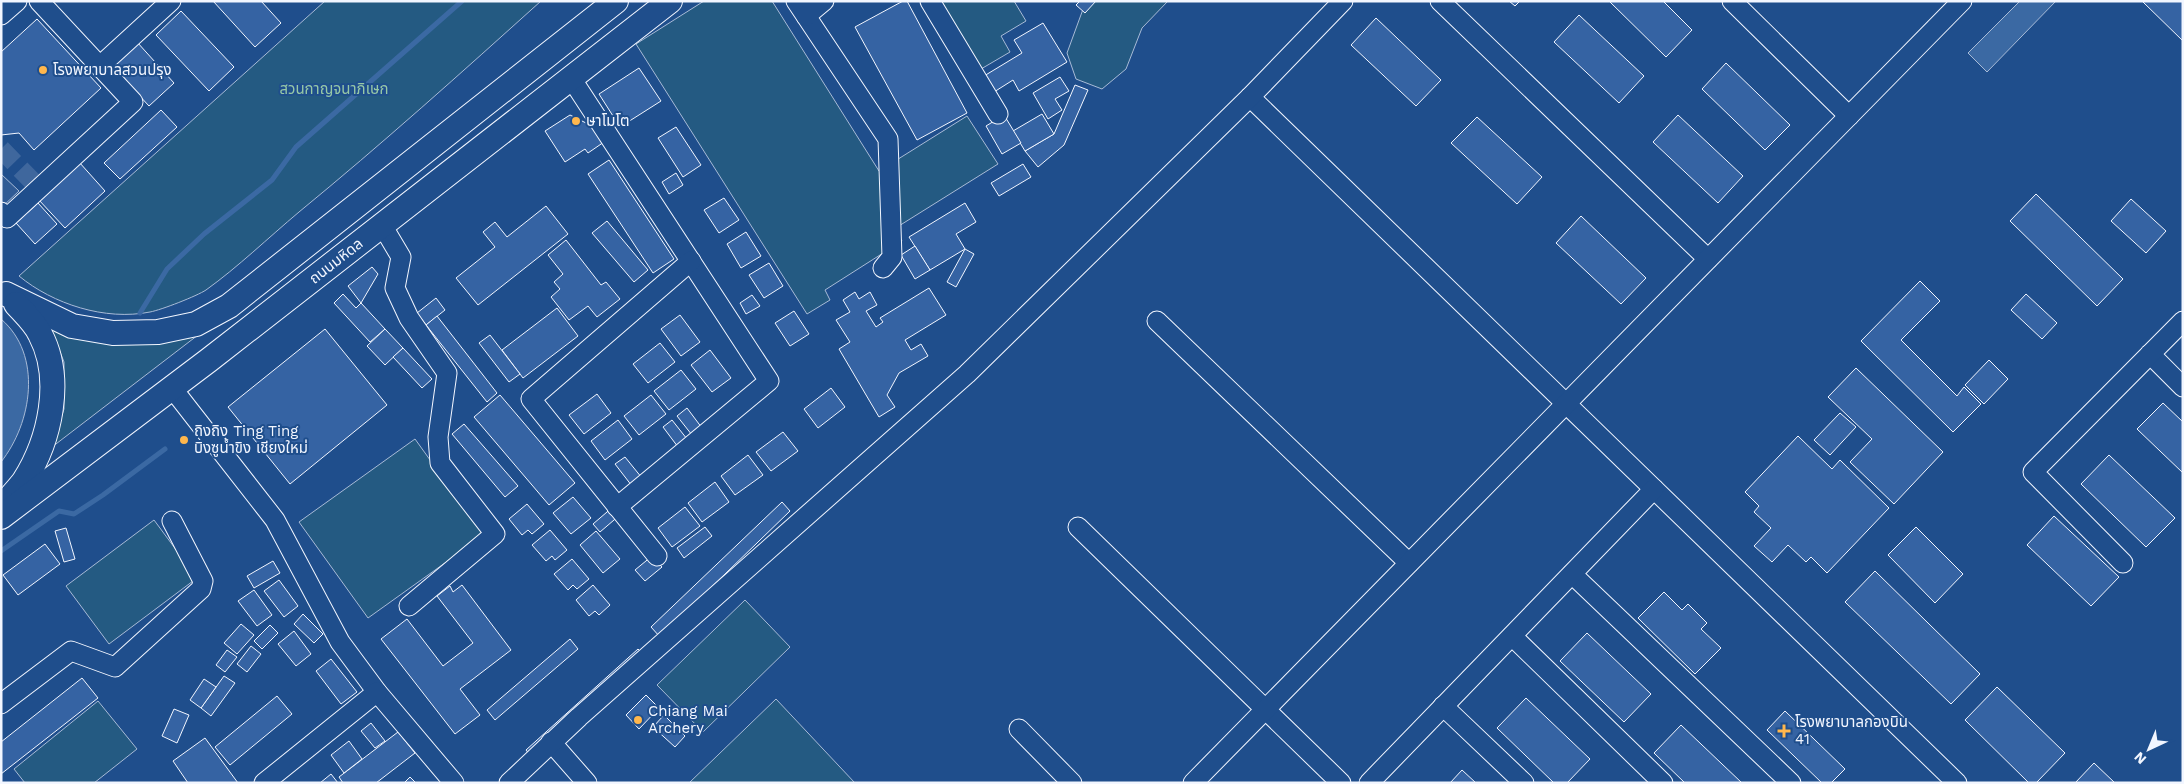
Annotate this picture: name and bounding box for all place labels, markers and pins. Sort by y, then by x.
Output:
place label: โรงพยาบาลสวนปรุง [53,61,172,79]
marker: โรงพยาบาลสวนปรุง [37,64,49,76]
place label: ษาโมโต [586,112,630,130]
marker: ษาโมโต [570,115,582,127]
place label: ถิงถิง Ting Ting บิงซูน้ำขิง เชียงใหม่ [194,422,308,457]
marker: ถิงถิง Ting Ting บิงซูน้ำขิง เชียงใหม่ [178,434,190,446]
place label: Chiang Mai Archery [648,702,728,737]
place label: โรงพยาบาลกองบิน 41 [1795,713,1908,748]
marker: Chiang Mai Archery [632,714,644,726]
marker: โรงพยาบาลกองบิน 41 [1777,724,1791,738]

